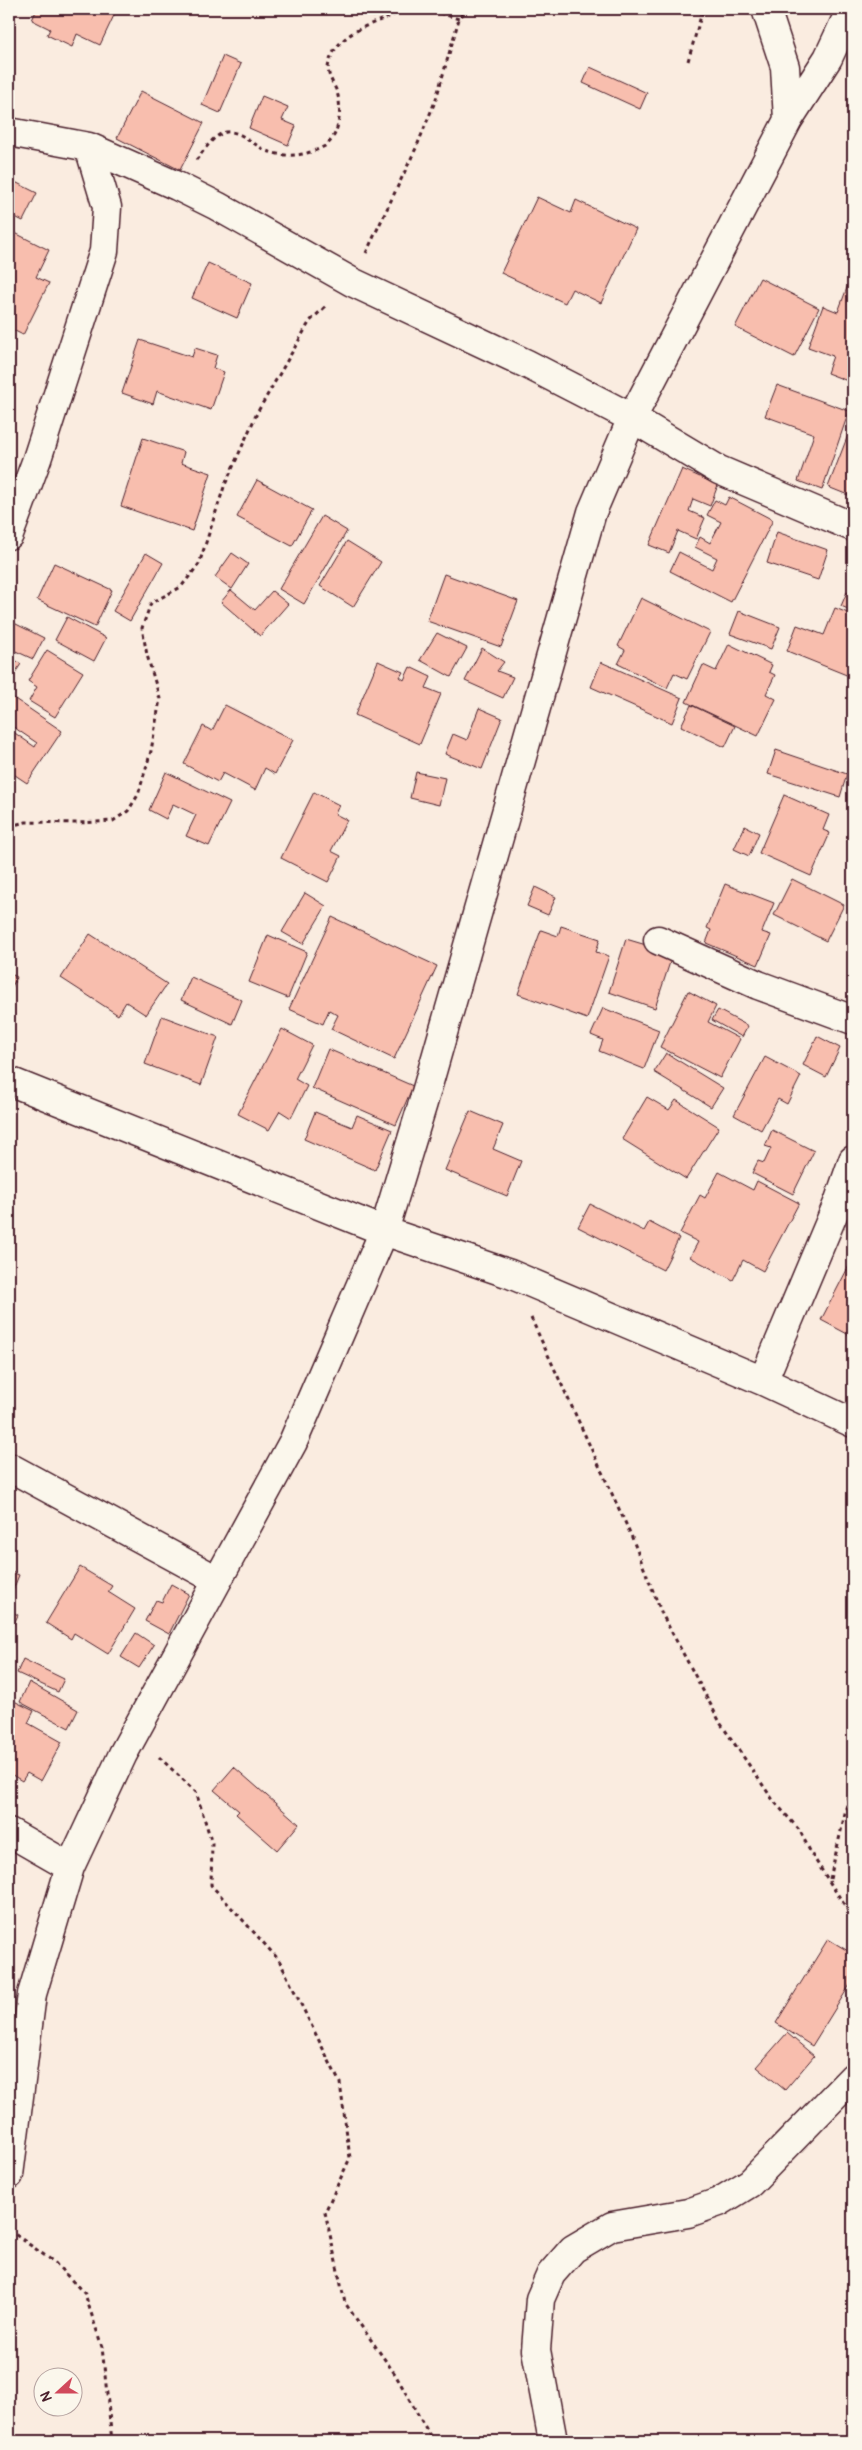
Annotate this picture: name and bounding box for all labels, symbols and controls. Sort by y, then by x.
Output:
north arrow [32,2368,82,2418]
text: N [37,2389,56,2404]

